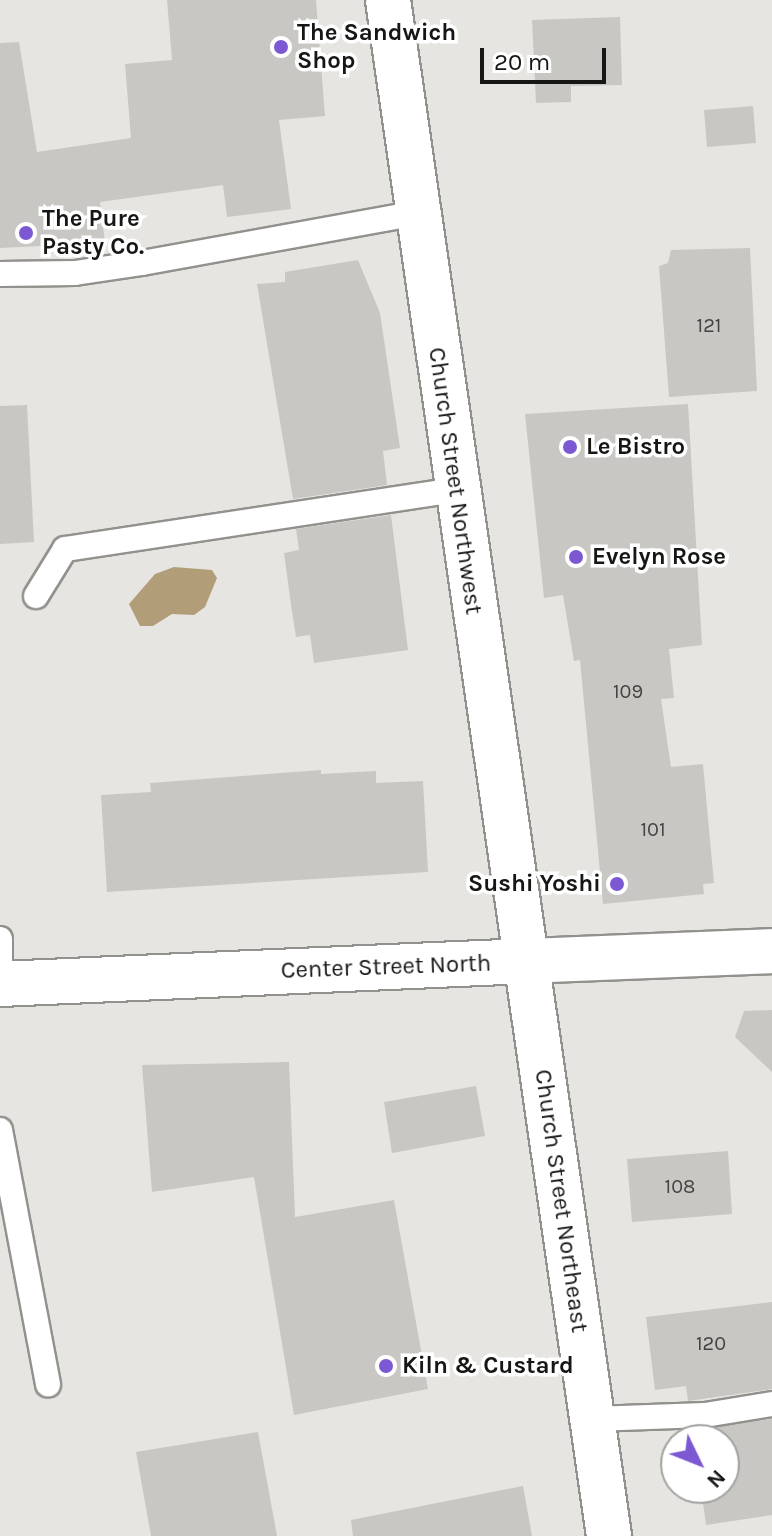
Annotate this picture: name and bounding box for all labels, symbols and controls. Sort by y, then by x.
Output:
place label: The Sandwich Shop [297,19,456,75]
scale bar [484,32,610,82]
marker: The Sandwich Shop [272,38,290,56]
text: 20 m [494,48,550,76]
place label: The Pure Pasty Co. [42,205,144,261]
marker: The Pure Pasty Co. [17,224,35,242]
house number: 121 [697,313,721,337]
street label: Church Street Northwest [422,345,488,617]
place label: Le Bistro [586,433,685,461]
marker: Le Bistro [561,438,579,456]
place label: Evelyn Rose [592,543,726,571]
marker: Evelyn Rose [567,548,585,566]
house number: 109 [613,679,643,703]
house number: 101 [640,817,666,841]
place label: Sushi Yoshi [468,870,601,898]
marker: Sushi Yoshi [608,875,626,893]
street label: Center Street North [280,949,492,985]
street label: Church Street Northeast [528,1068,594,1334]
house number: 108 [665,1174,695,1198]
house number: 120 [696,1331,726,1355]
place label: Kiln & Custard [402,1352,574,1380]
marker: Kiln & Custard [377,1357,395,1375]
north arrow [660,1424,740,1504]
text: N [701,1464,731,1494]

